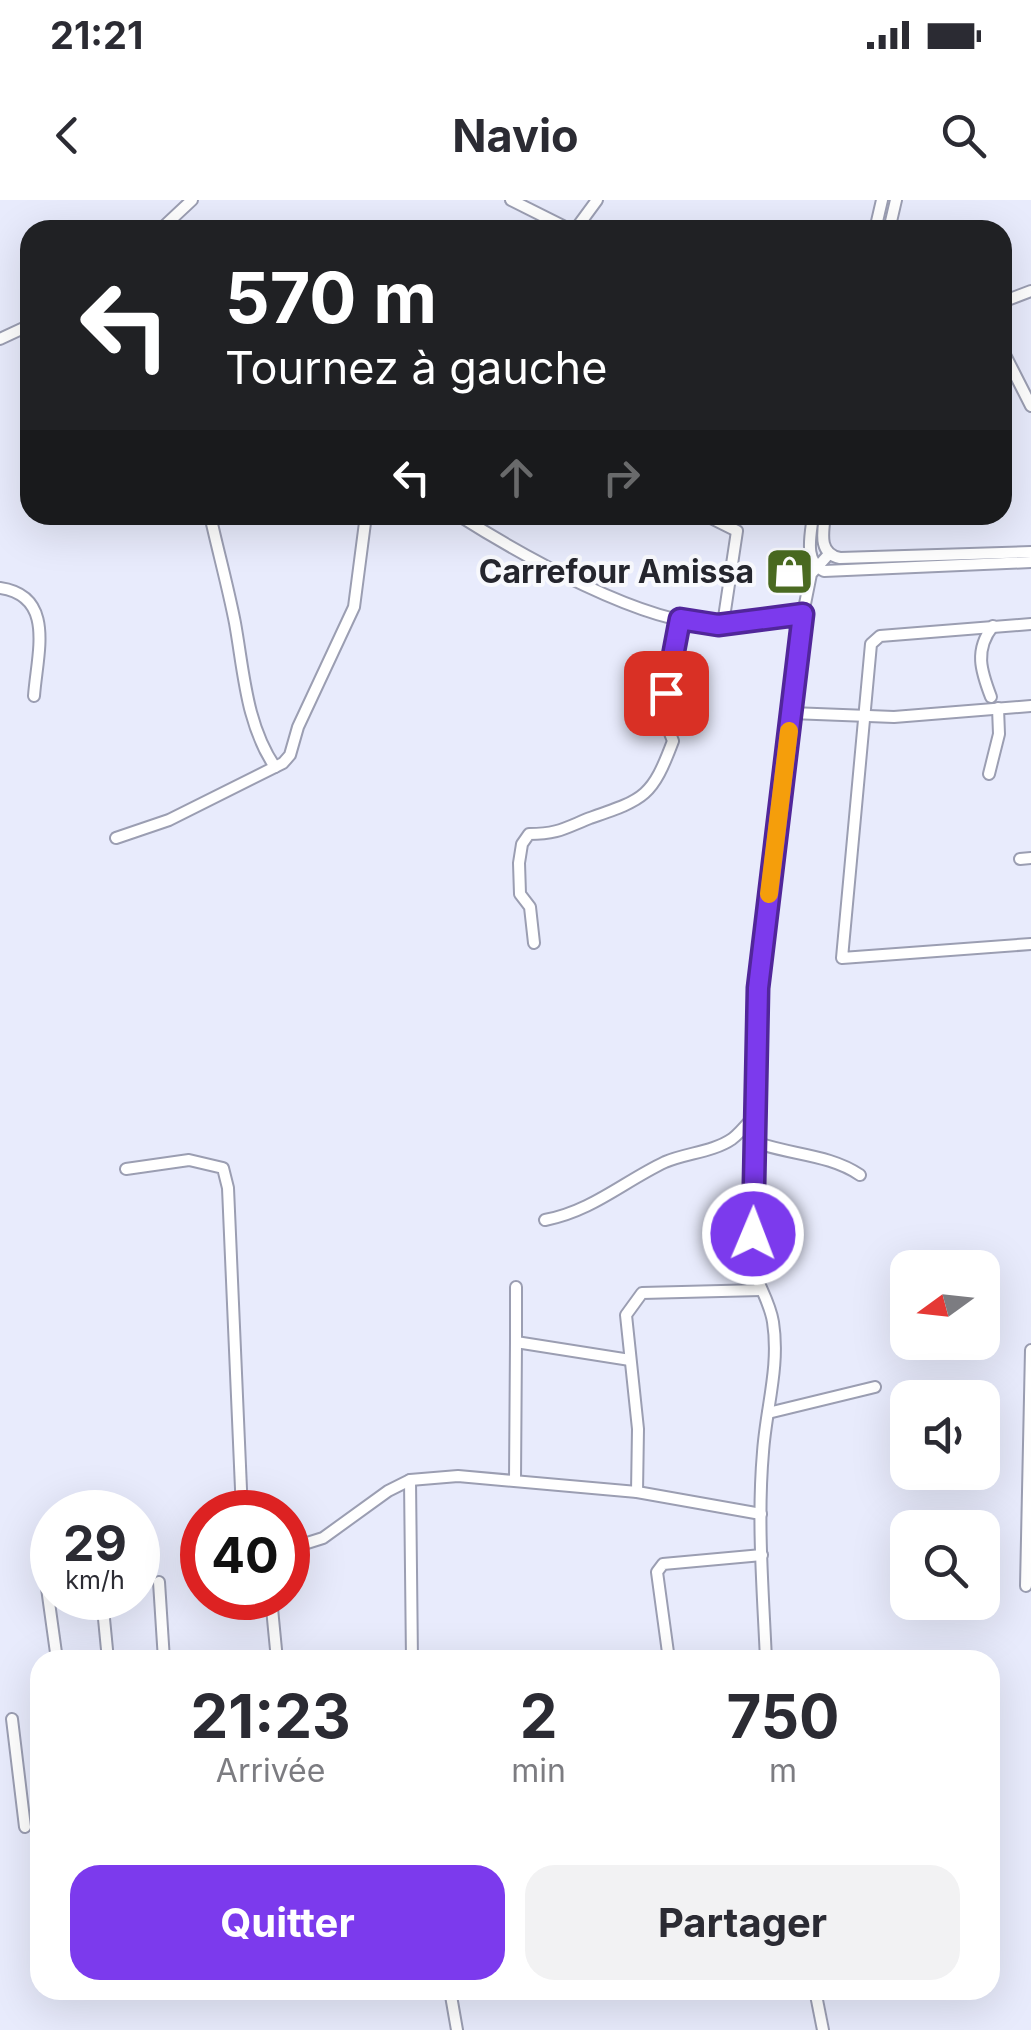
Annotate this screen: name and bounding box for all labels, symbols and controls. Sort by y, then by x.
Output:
text: 21:21 [50,12,143,58]
icon: back [40,108,95,163]
text: Navio [452,108,579,163]
icon: search [936,108,991,163]
text: 570 m [225,255,437,340]
icon: left [60,260,190,390]
text: Tournez à gauche [225,340,607,395]
icon: left [384,450,439,505]
icon: ahead [489,450,544,505]
icon: right [594,450,649,505]
shop icon: Carrefour Amissa [763,546,815,598]
place label: Carrefour Amissa [479,552,754,591]
pin [624,651,709,736]
icon: arrive [639,666,694,721]
position arrow [701,1182,805,1286]
north arrow [890,1250,1000,1360]
map controls [890,1250,1000,1620]
button: sound [890,1380,1000,1490]
speed limit sign: 40 [180,1490,310,1620]
button: search [890,1510,1000,1620]
text: 29 [63,1513,127,1573]
text: km/h [65,1565,125,1595]
text: 21:23 [190,1680,351,1752]
text: 2 [520,1680,557,1752]
text: 750 [726,1680,840,1752]
text: Arrivée [216,1751,325,1790]
text: min [511,1751,566,1790]
text: m [769,1751,797,1790]
button: Quitter [70,1865,505,1980]
button: Partager [525,1865,960,1980]

